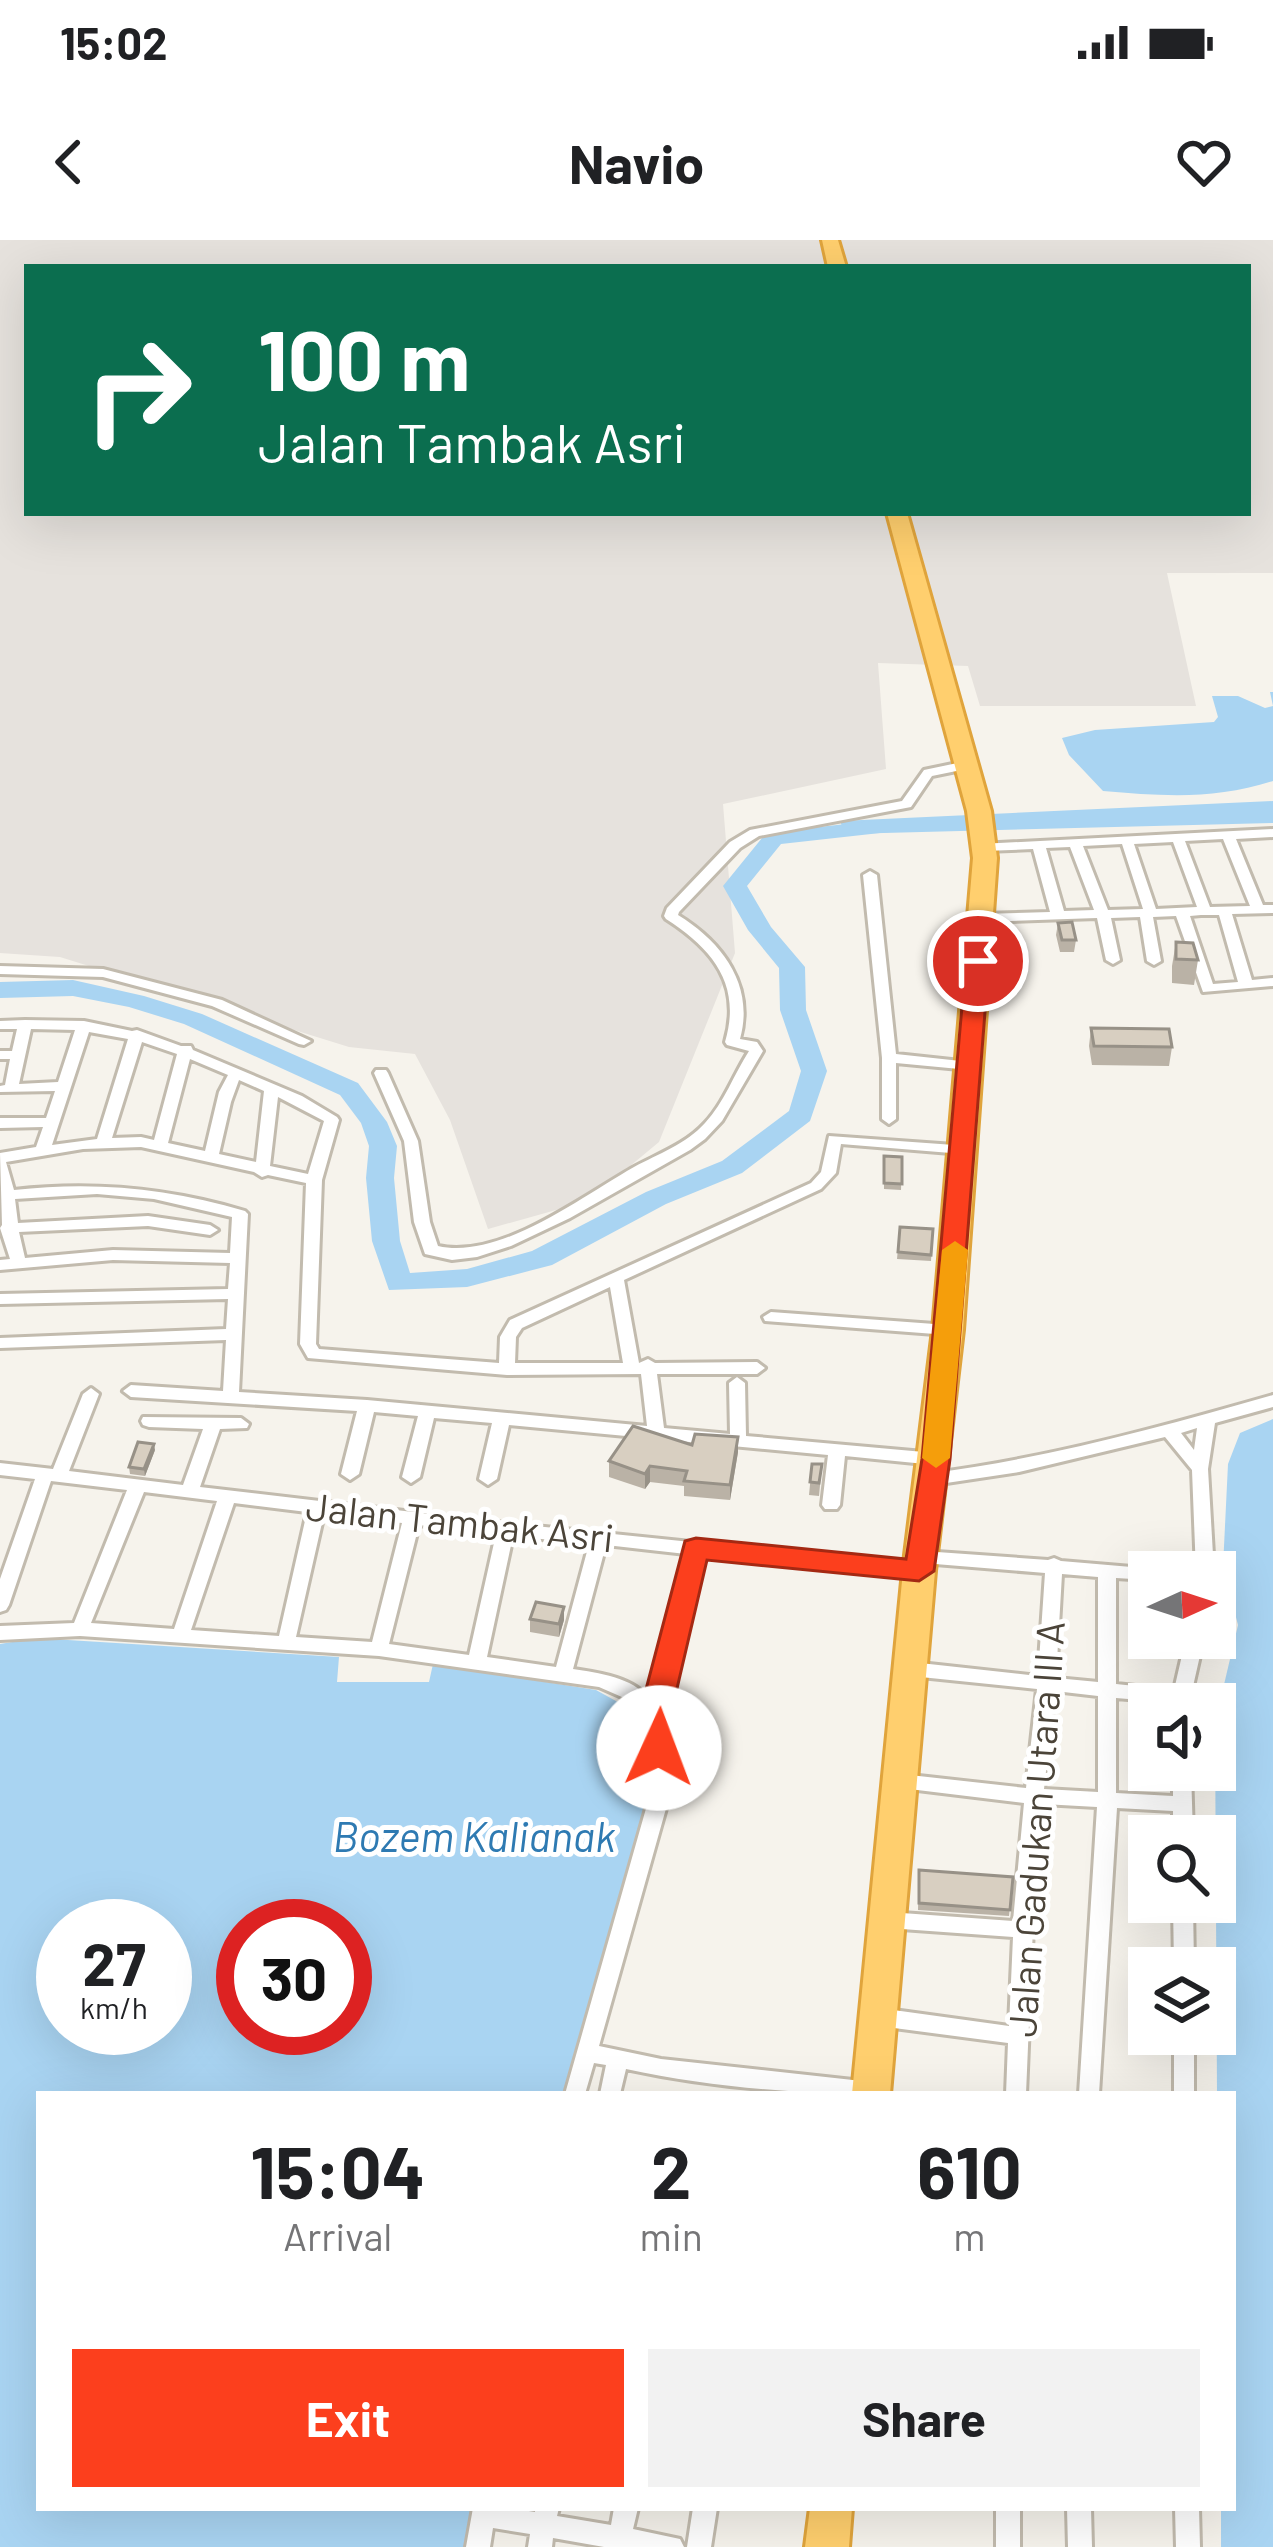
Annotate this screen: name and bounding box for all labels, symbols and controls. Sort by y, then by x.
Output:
text: 15:02 [60,15,167,69]
icon: back [36,129,102,195]
icon: heart [1171,129,1237,195]
text: Navio [569,130,704,195]
text: 100 m [258,307,470,408]
icon: right [60,312,216,468]
text: Jalan Tambak Asri [258,409,686,474]
pin [927,910,1029,1012]
icon: arrive [945,928,1011,994]
street label: Jalan Tambak Asri [304,1481,616,1561]
north arrow [1128,1551,1236,1659]
map controls [1128,1551,1236,2055]
street label: Jalan Gadukan Utara III A [997,1619,1073,2039]
button: sound [1128,1683,1236,1791]
position arrow [596,1685,722,1811]
water label: Bozem Kalianak [333,1810,616,1860]
button: search [1128,1815,1236,1923]
speed limit sign: 30 [216,1899,372,2055]
text: 27 [82,1926,146,1998]
button: layers [1128,1947,1236,2055]
text: km/h [80,1989,148,2025]
text: 15:04 [250,2127,425,2213]
text: 2 [651,2127,691,2213]
text: 610 [917,2127,1022,2213]
text: Arrival [283,2212,392,2259]
text: min [640,2212,703,2259]
text: m [953,2212,986,2259]
button: Exit [72,2349,624,2487]
button: Share [648,2349,1200,2487]

